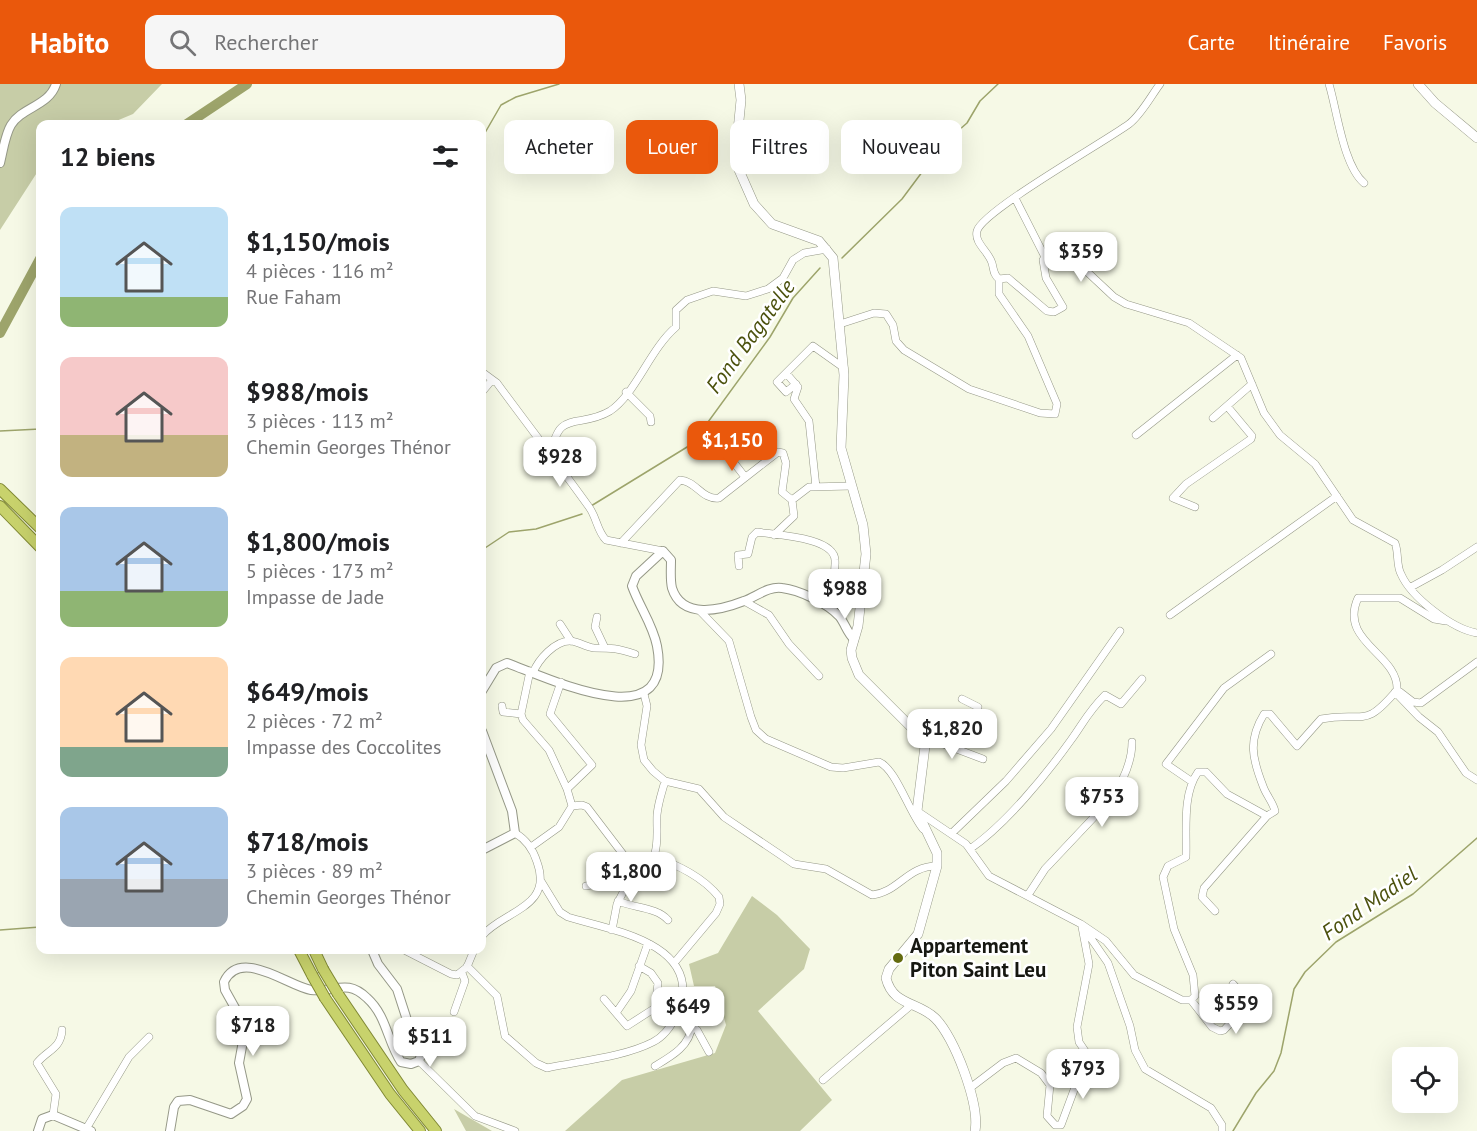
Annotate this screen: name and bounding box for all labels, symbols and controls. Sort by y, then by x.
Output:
search box [145,15,565,69]
text: Habito [30,24,109,61]
icon: search [166,26,199,59]
text: Rechercher [214,28,319,56]
text: Carte [1188,29,1235,56]
text: Itinéraire [1268,29,1350,56]
text: Favoris [1383,29,1447,56]
chip: Acheter [504,120,614,174]
chip: Louer [626,120,718,174]
chip: Filtres [730,120,829,174]
chip: Nouveau [841,120,962,174]
text: 12 biens [60,140,155,173]
icon: filters [429,140,462,173]
text: $1,150/mois [246,225,390,258]
icon: home [108,231,180,303]
pin: $359 [1045,232,1117,283]
text: $359 [1058,238,1104,264]
text: 4 pièces · 116 m² [246,258,394,284]
water label: Fond Bagatelle [699,273,801,399]
text: Rue Faham [246,284,341,310]
text: $988/mois [246,375,368,408]
icon: home [108,381,180,453]
text: 3 pièces · 113 m² [246,408,394,434]
pin: $1,150 [683,421,781,472]
text: $1,150 [701,427,763,453]
text: Chemin Georges Thénor [246,434,451,460]
pin: $928 [524,437,596,488]
text: $928 [537,443,583,469]
text: $1,800/mois [246,525,390,558]
icon: home [108,531,180,603]
text: 5 pièces · 173 m² [246,558,394,584]
pin: $988 [809,569,881,620]
text: $988 [822,575,868,601]
text: Impasse de Jade [246,584,384,610]
text: $649/mois [246,675,368,708]
icon: home [108,681,180,753]
text: 2 pièces · 72 m² [246,708,383,734]
pin: $1,820 [903,709,1001,760]
text: $1,820 [921,715,983,741]
text: Impasse des Coccolites [246,734,441,760]
pin: $753 [1066,777,1138,828]
text: $753 [1079,783,1125,809]
text: $718/mois [246,825,368,858]
icon: home [108,831,180,903]
pin: $1,800 [582,852,680,903]
text: 3 pièces · 89 m² [246,858,383,884]
text: $1,800 [600,858,662,884]
water label: Fond Madiel [1316,860,1422,946]
text: Chemin Georges Thénor [246,884,451,910]
place label: Appartement Piton Saint Leu [910,932,1046,983]
marker: Appartement Piton Saint Leu [891,951,905,965]
pin: $559 [1200,984,1272,1035]
pin: $649 [652,987,724,1038]
text: $559 [1213,990,1259,1016]
text: $649 [665,993,711,1019]
pin: $718 [217,1006,289,1057]
text: $718 [230,1012,276,1038]
pin: $511 [394,1017,466,1068]
text: $511 [407,1023,453,1049]
map controls [1392,1047,1458,1113]
button: locate [1392,1047,1458,1113]
pin: $793 [1047,1049,1119,1100]
text: $793 [1060,1055,1106,1081]

